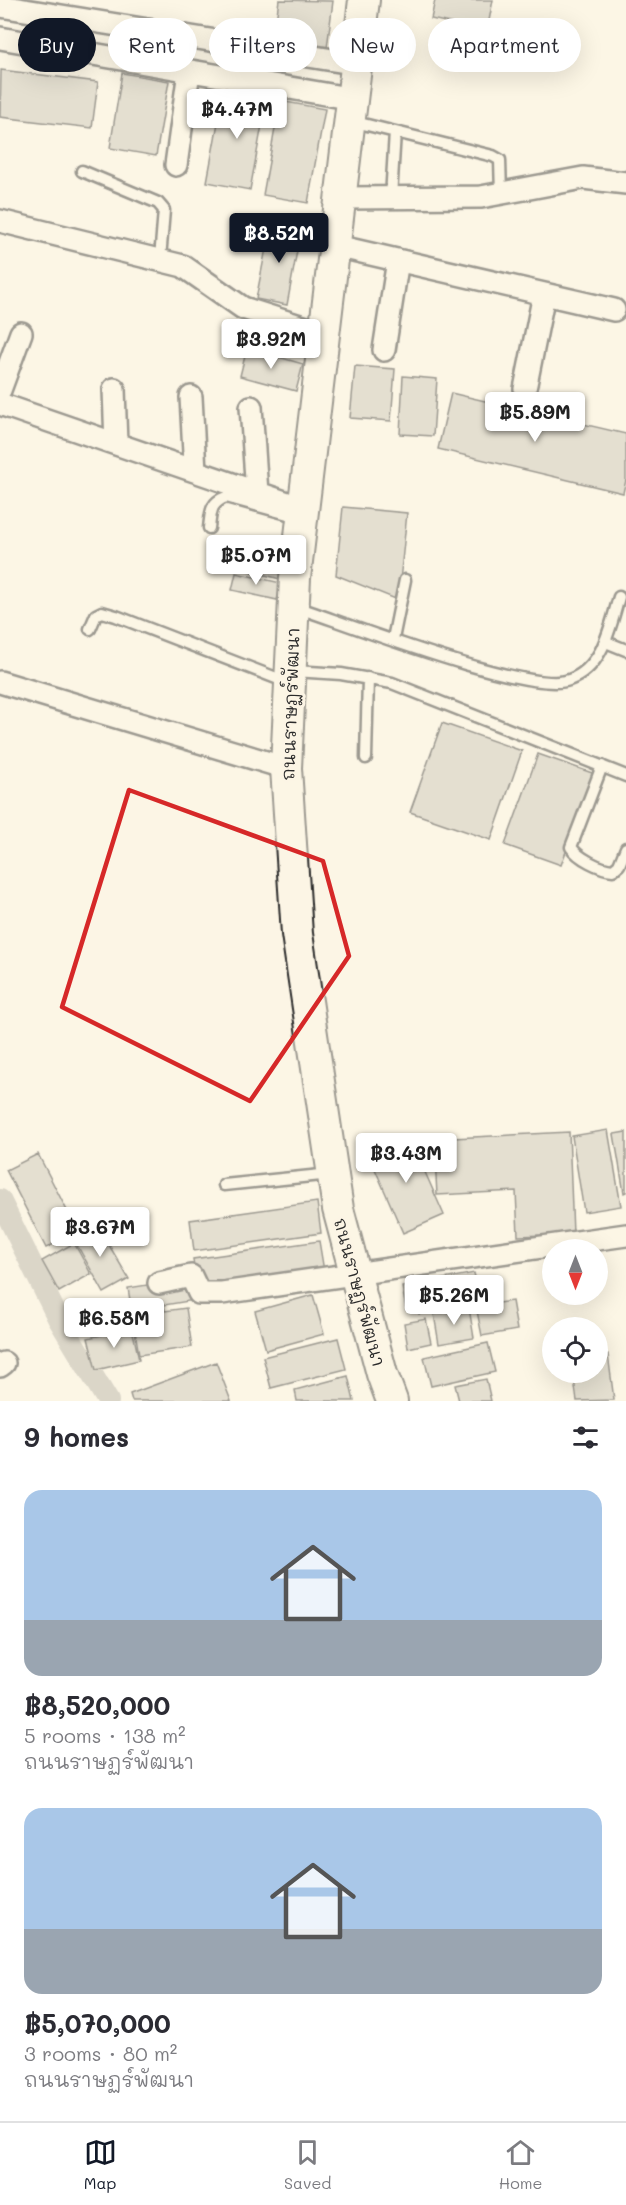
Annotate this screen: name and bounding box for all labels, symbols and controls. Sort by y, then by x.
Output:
chip: Buy [18,18,96,72]
chip: Rent [108,18,197,72]
chip: Filters [209,18,317,72]
chip: New [329,18,416,72]
chip: Apartment [428,18,581,72]
pin: ฿4.47M [188,89,286,140]
text: ฿4.47M [201,95,273,121]
pin: ฿8.52M [230,213,328,264]
text: ฿8.52M [243,219,315,245]
pin: ฿3.92M [222,319,320,370]
text: ฿3.92M [235,325,307,351]
pin: ฿5.89M [486,392,584,443]
text: ฿5.89M [499,398,571,424]
pin: ฿5.07M [207,535,305,586]
text: ฿5.07M [220,541,292,567]
street label: ถนนราษฏร์พัฒนา [275,627,306,781]
pin: ฿3.43M [357,1133,455,1184]
text: ฿3.43M [370,1139,442,1165]
pin: ฿3.67M [51,1207,149,1258]
text: ฿3.67M [64,1213,136,1239]
street label: ถนนราษฏร์พัฒนา [328,1215,391,1369]
north arrow [542,1239,608,1305]
map controls [542,1239,608,1383]
pin: ฿5.26M [405,1275,503,1326]
text: ฿5.26M [419,1281,489,1307]
pin: ฿6.58M [65,1298,163,1349]
text: ฿6.58M [78,1304,150,1330]
button: locate [542,1317,608,1383]
text: 9 homes [24,1420,129,1454]
icon: filters [569,1421,602,1454]
icon: home [259,1529,367,1637]
text: ฿8,520,000 [24,1688,170,1722]
text: 5 rooms · 138 m² [24,1722,186,1748]
text: ถนนราษฏร์พัฒนา [24,1748,194,1774]
icon: home [259,1847,367,1955]
text: ฿5,070,000 [24,2006,171,2040]
text: 3 rooms · 80 m² [24,2040,177,2066]
text: ถนนราษฏร์พัฒนา [24,2066,194,2092]
tab: Map [84,2136,117,2193]
tab: Saved [284,2136,331,2193]
tab: Home [499,2136,542,2193]

